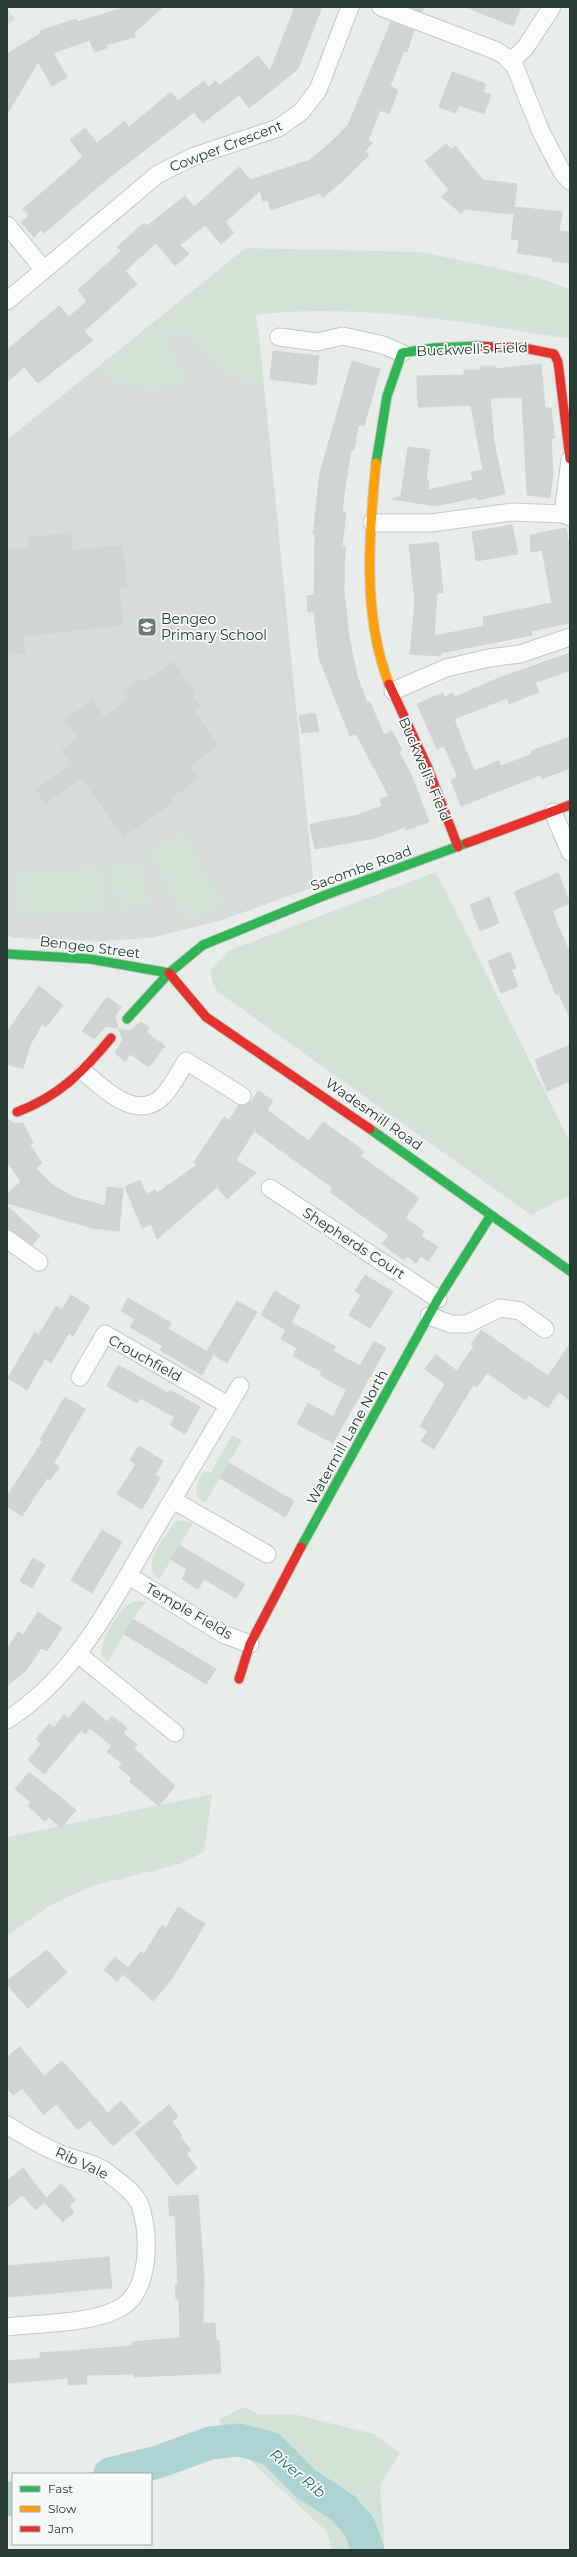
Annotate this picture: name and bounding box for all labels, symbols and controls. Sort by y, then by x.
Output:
street label: Cowper Crescent [167,116,285,176]
street label: Buckwell's Field [416,338,528,360]
place label: Bengeo Primary School [161,610,267,644]
school or university icon: Bengeo Primary School [136,616,158,638]
street label: Buckwell's Field [395,714,455,824]
street label: Sacombe Road [308,841,414,895]
street label: Bengeo Street [39,932,142,962]
street label: Wadesmill Road [322,1074,426,1154]
street label: Shepherds Court [299,1203,409,1283]
street label: Crouchfield [105,1330,185,1386]
street label: Watermill Lane North [302,1366,392,1508]
street label: Temple Fields [142,1579,236,1643]
street label: Rib Vale [53,2143,111,2183]
water label: River Rib [266,2444,330,2502]
legend [12,2473,152,2545]
text: Fast [48,2481,73,2496]
text: Slow [48,2501,77,2516]
text: Jam [47,2521,74,2536]

